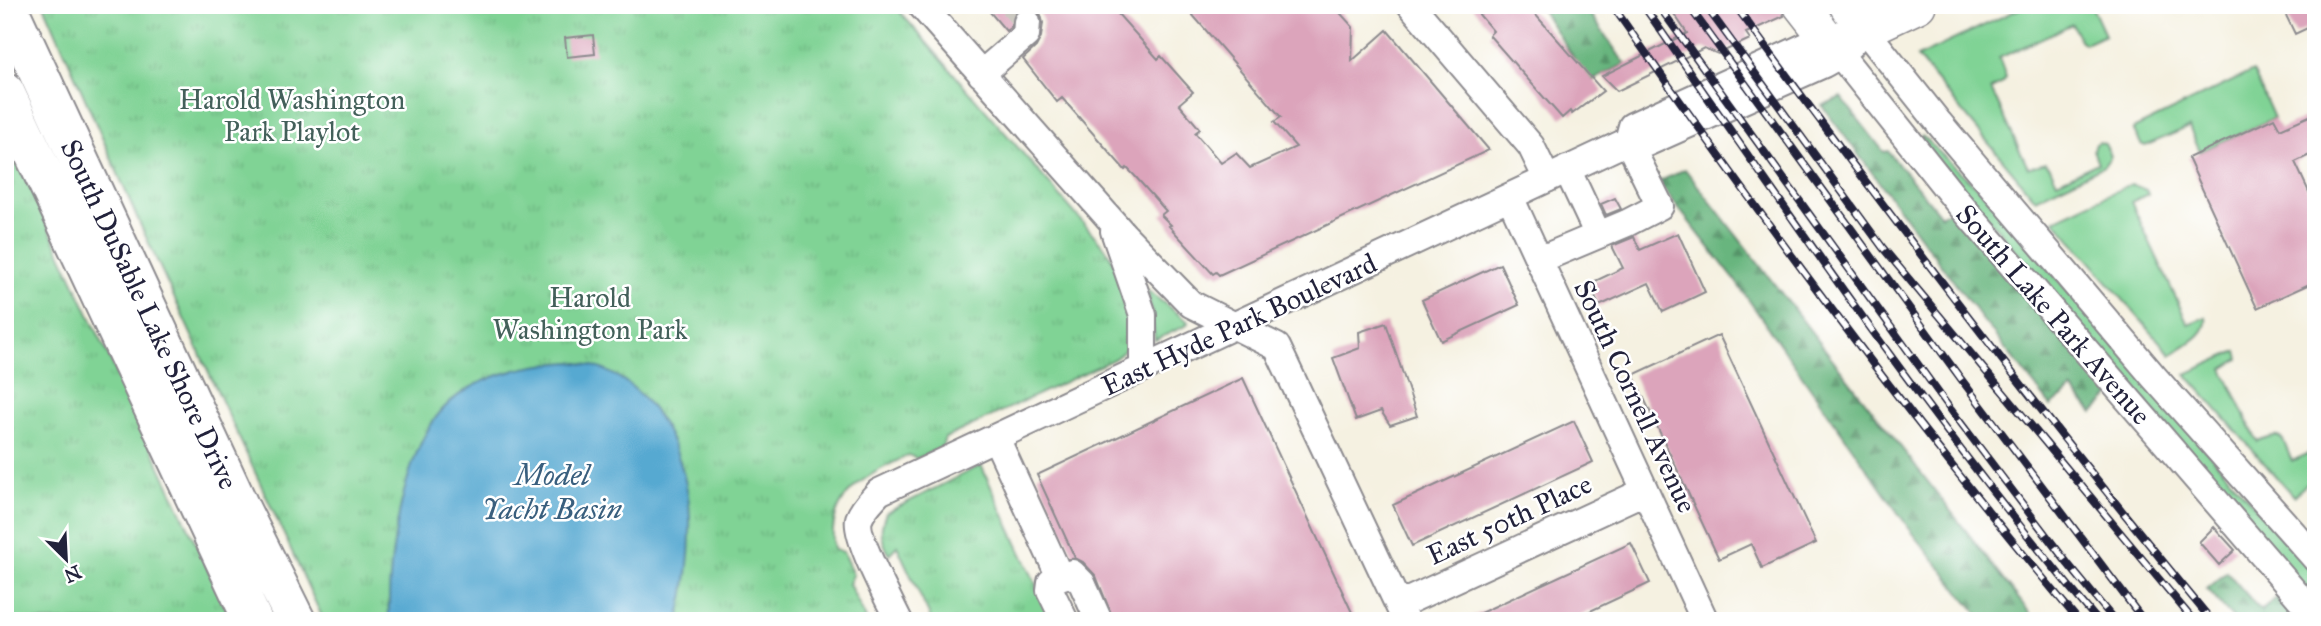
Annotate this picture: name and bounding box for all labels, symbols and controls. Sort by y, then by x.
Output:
park label: Harold Washington Park Playlot [179,82,405,149]
street label: South DuSable Lake Shore Drive [53,134,246,495]
street label: South Lake Park Avenue [1948,197,2159,432]
street label: East Hyde Park Boulevard [1096,245,1382,404]
street label: South Cornell Avenue [1566,274,1705,518]
park label: Harold Washington Park [493,280,687,347]
water label: Model Yacht Basin [482,457,622,527]
street label: East 50th Place [1421,466,1597,573]
north arrow [32,524,102,594]
text: N [61,560,85,588]

